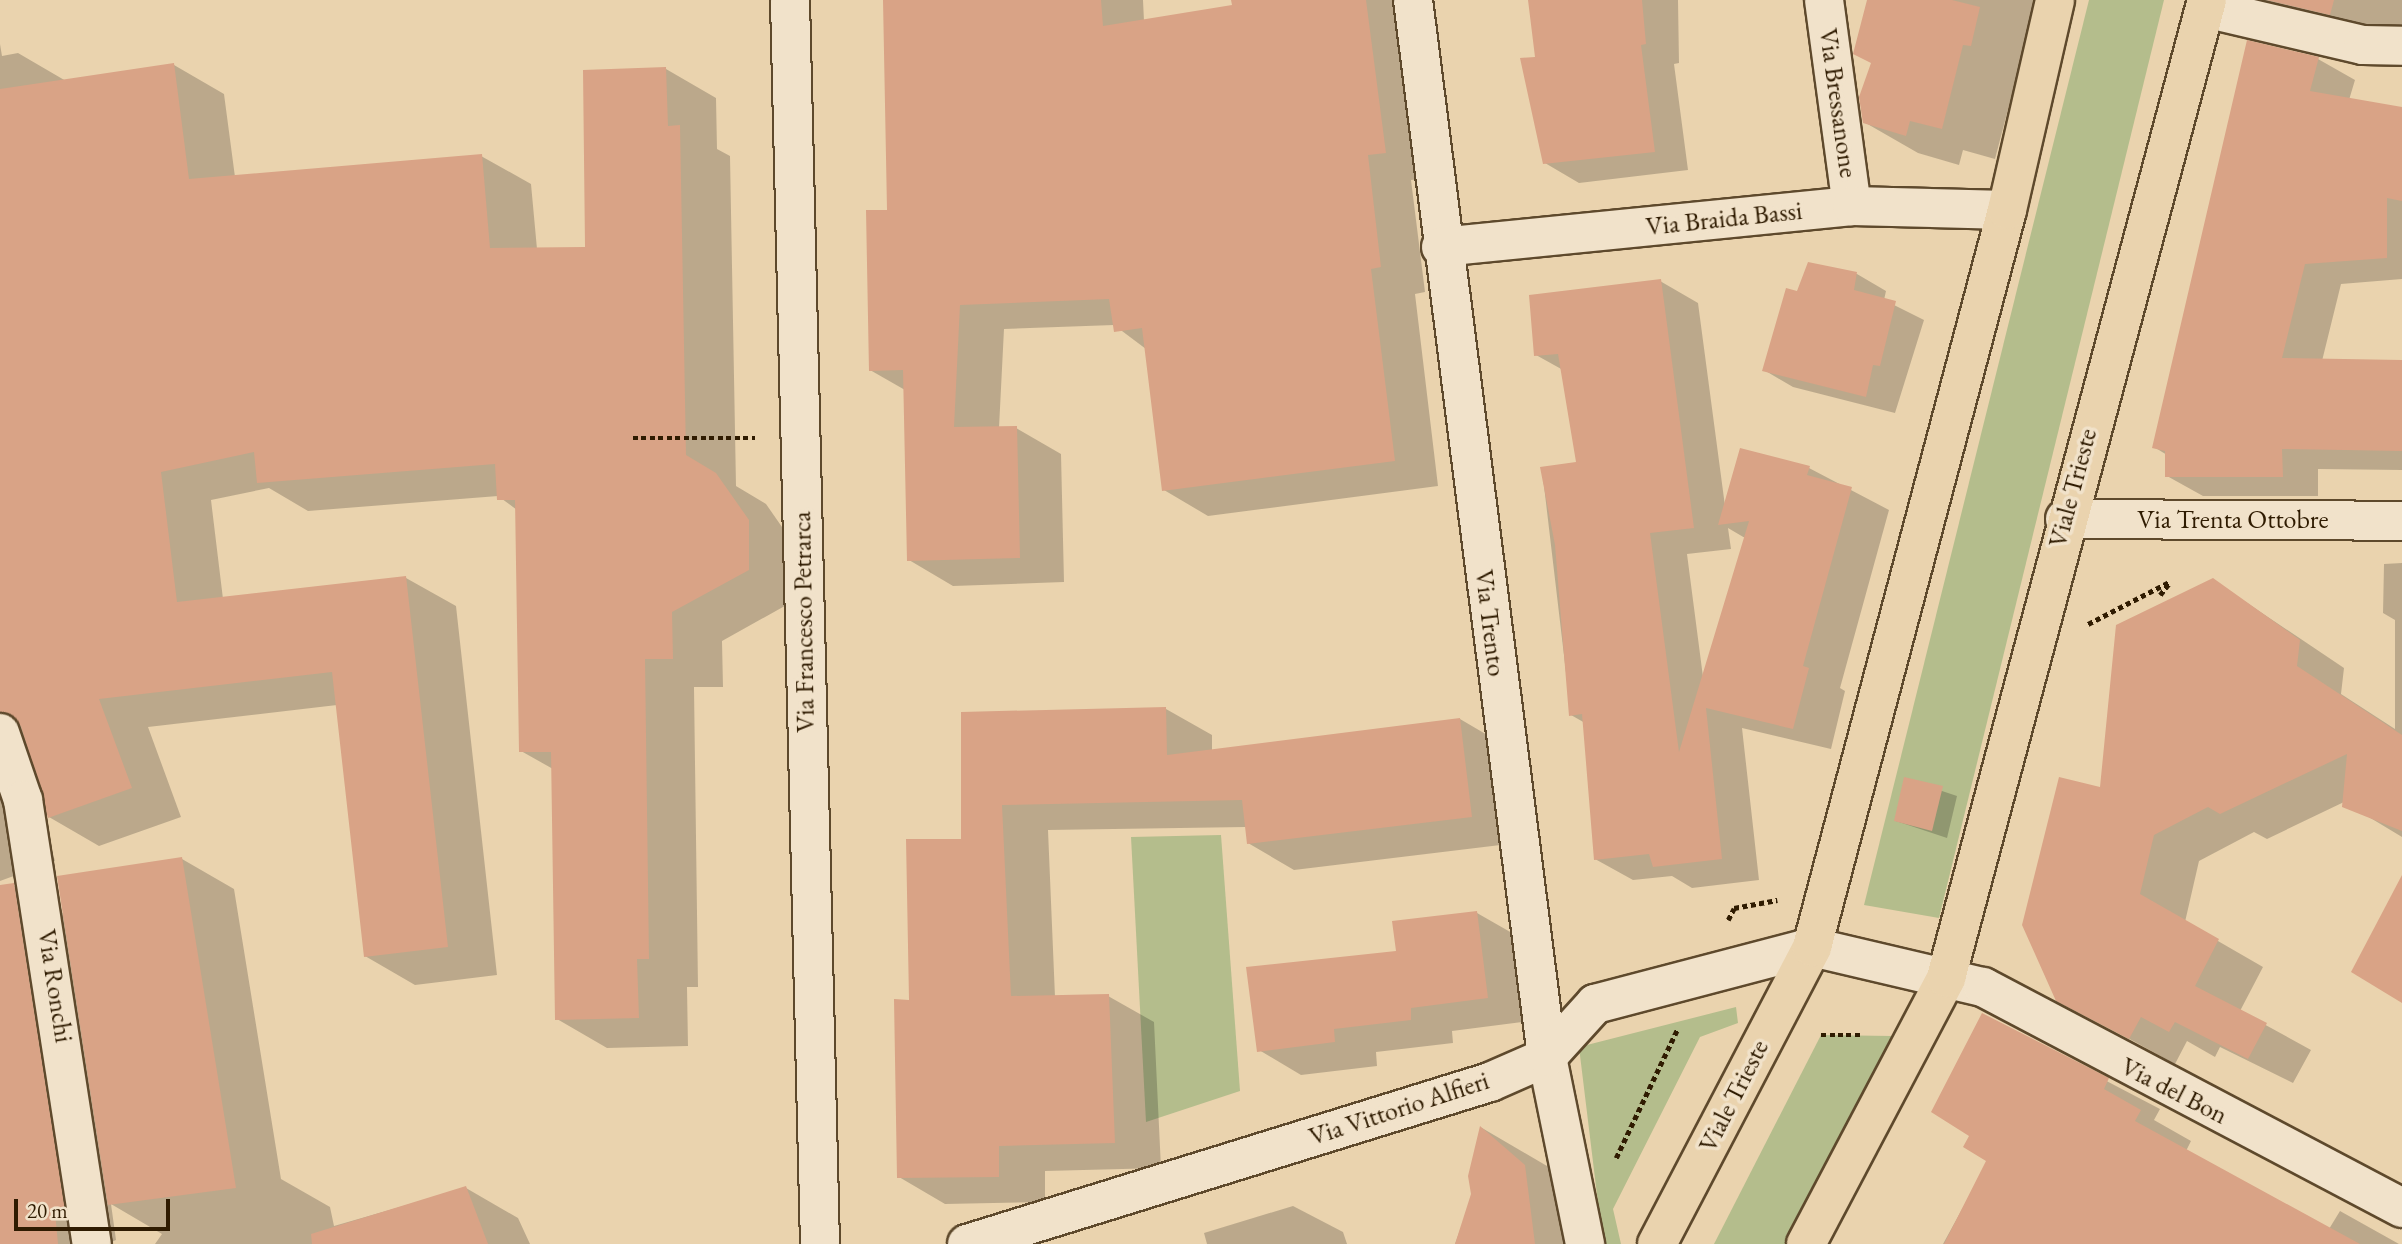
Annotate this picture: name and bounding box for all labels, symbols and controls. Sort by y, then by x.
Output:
street label: Via Bressanone [1812,26,1864,180]
street label: Via Braida Bassi [1644,195,1804,243]
street label: Viale Trieste [2042,425,2104,551]
street label: Via Trenta Ottobre [2137,504,2329,536]
street label: Via Francesco Petrarca [786,511,822,733]
street label: Via Trento [1468,568,1512,678]
street label: Via Ronchi [31,927,79,1045]
street label: Viale Trieste [1692,1035,1776,1157]
street label: Via del Bon [2115,1051,2233,1131]
street label: Via Vittorio Alfieri [1305,1065,1493,1153]
scale bar [18,1184,173,1228]
text: 20 m [27,1197,68,1224]

